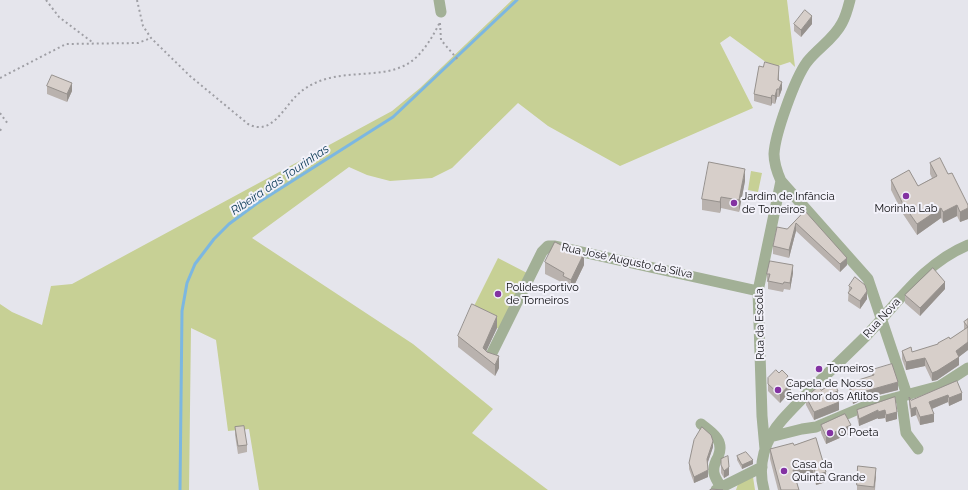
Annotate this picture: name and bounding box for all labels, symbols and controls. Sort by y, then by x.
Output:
water label: Ribeira das Tourinhas [228,142,332,218]
place label: Jardim de Infância de Torneiros [742,190,835,216]
marker: Morinha Lab [901,191,911,201]
marker: Jardim de Infância de Torneiros [729,198,739,208]
place label: Morinha Lab [874,202,938,216]
street label: Rua José Augusto da Silva [560,241,694,281]
place label: Polidesportivo de Torneiros [506,281,579,307]
street label: Rua da Escola [753,288,767,360]
marker: Polidesportivo de Torneiros [493,289,503,299]
street label: Rua Nova [861,295,903,341]
place label: Torneiros [827,362,874,376]
marker: Torneiros [814,364,824,374]
place label: Capela de Nosso Senhor dos Aflitos [786,377,878,403]
marker: Capela de Nosso Senhor dos Aflitos [773,385,783,395]
place label: O Poeta [838,426,878,440]
marker: O Poeta [825,428,835,438]
place label: Casa da Quinta Grande [792,458,865,484]
marker: Casa da Quinta Grande [779,466,789,476]

